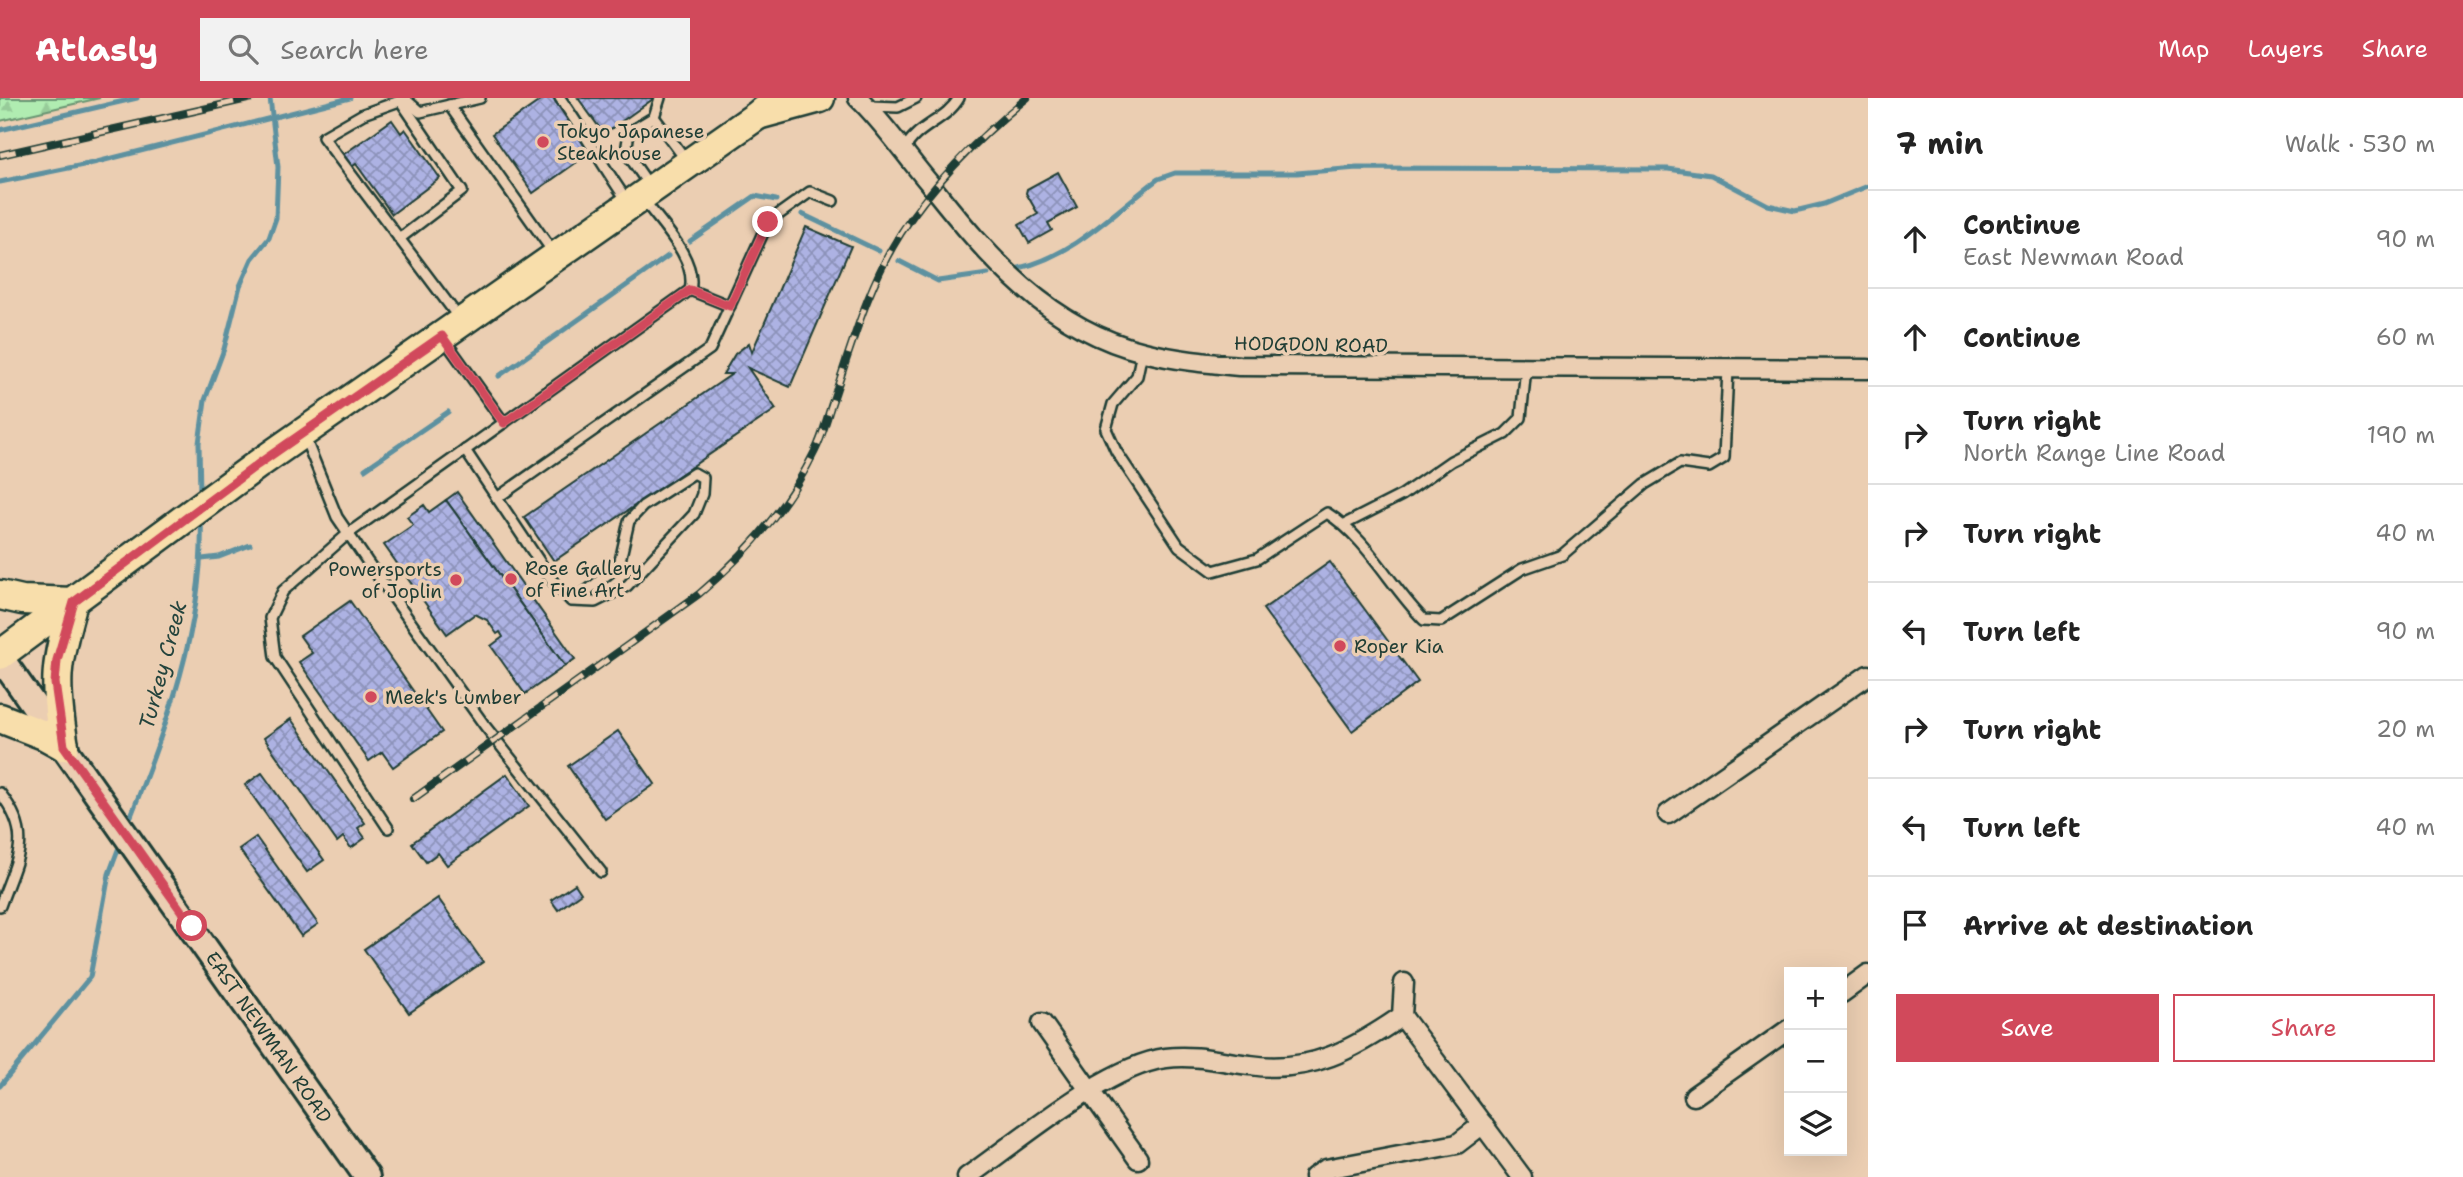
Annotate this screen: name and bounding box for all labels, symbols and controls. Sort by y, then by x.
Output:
search box [200,18,690,81]
text: Atlasly [35,27,158,72]
icon: search [224,30,262,68]
text: Search here [280,32,429,67]
text: Map [2158,33,2209,65]
text: Layers [2247,33,2324,65]
text: Share [2362,33,2428,65]
place label: Tokyo Japanese Steakhouse [557,119,705,166]
text: 7 min [1896,123,1983,164]
text: Walk · 530 m [2285,129,2435,159]
marker: Tokyo Japanese Steakhouse [535,134,551,150]
route end [752,206,783,237]
text: Continue [1963,207,2081,242]
icon: ahead [1896,220,1934,258]
text: 90 m [2375,224,2435,254]
text: East Newman Road [1963,242,2184,272]
icon: ahead [1896,318,1934,356]
text: Continue [1963,320,2081,355]
text: 60 m [2376,322,2435,352]
street label: HODGDON ROAD [1234,331,1388,358]
text: Turn right [1963,403,2101,438]
icon: right [1896,416,1934,454]
text: 190 m [2367,420,2435,450]
text: North Range Line Road [1963,438,2225,468]
icon: right [1896,514,1934,552]
text: Turn right [1963,516,2101,551]
text: 40 m [2375,518,2435,548]
place label: Rose Gallery of Fine Art [525,556,642,603]
place label: Powersports of Joplin [328,557,442,604]
marker: Rose Gallery of Fine Art [503,571,519,587]
marker: Powersports of Joplin [448,572,464,588]
water label: Turkey Creek [132,598,194,732]
icon: left [1896,612,1934,650]
text: Turn left [1963,614,2080,649]
text: 90 m [2375,616,2435,646]
place label: Roper Kia [1354,634,1444,659]
marker: Roper Kia [1332,638,1348,654]
place label: Meek's Lumber [385,685,522,710]
marker: Meek's Lumber [363,689,379,705]
icon: right [1896,710,1934,748]
text: Turn right [1963,712,2101,747]
text: 20 m [2376,714,2435,744]
icon: left [1896,808,1934,846]
text: Turn left [1963,810,2080,845]
text: 40 m [2375,812,2435,842]
icon: arrive [1896,906,1934,944]
text: Arrive at destination [1963,908,2253,943]
route start [176,910,207,941]
street label: EAST NEWMAN ROAD [200,947,337,1128]
map controls [1784,967,1847,1156]
button: + [1784,967,1847,1030]
button: Save [1896,994,2159,1062]
button: Share [2173,994,2435,1062]
button: − [1784,1030,1847,1093]
button: layers [1784,1093,1847,1156]

